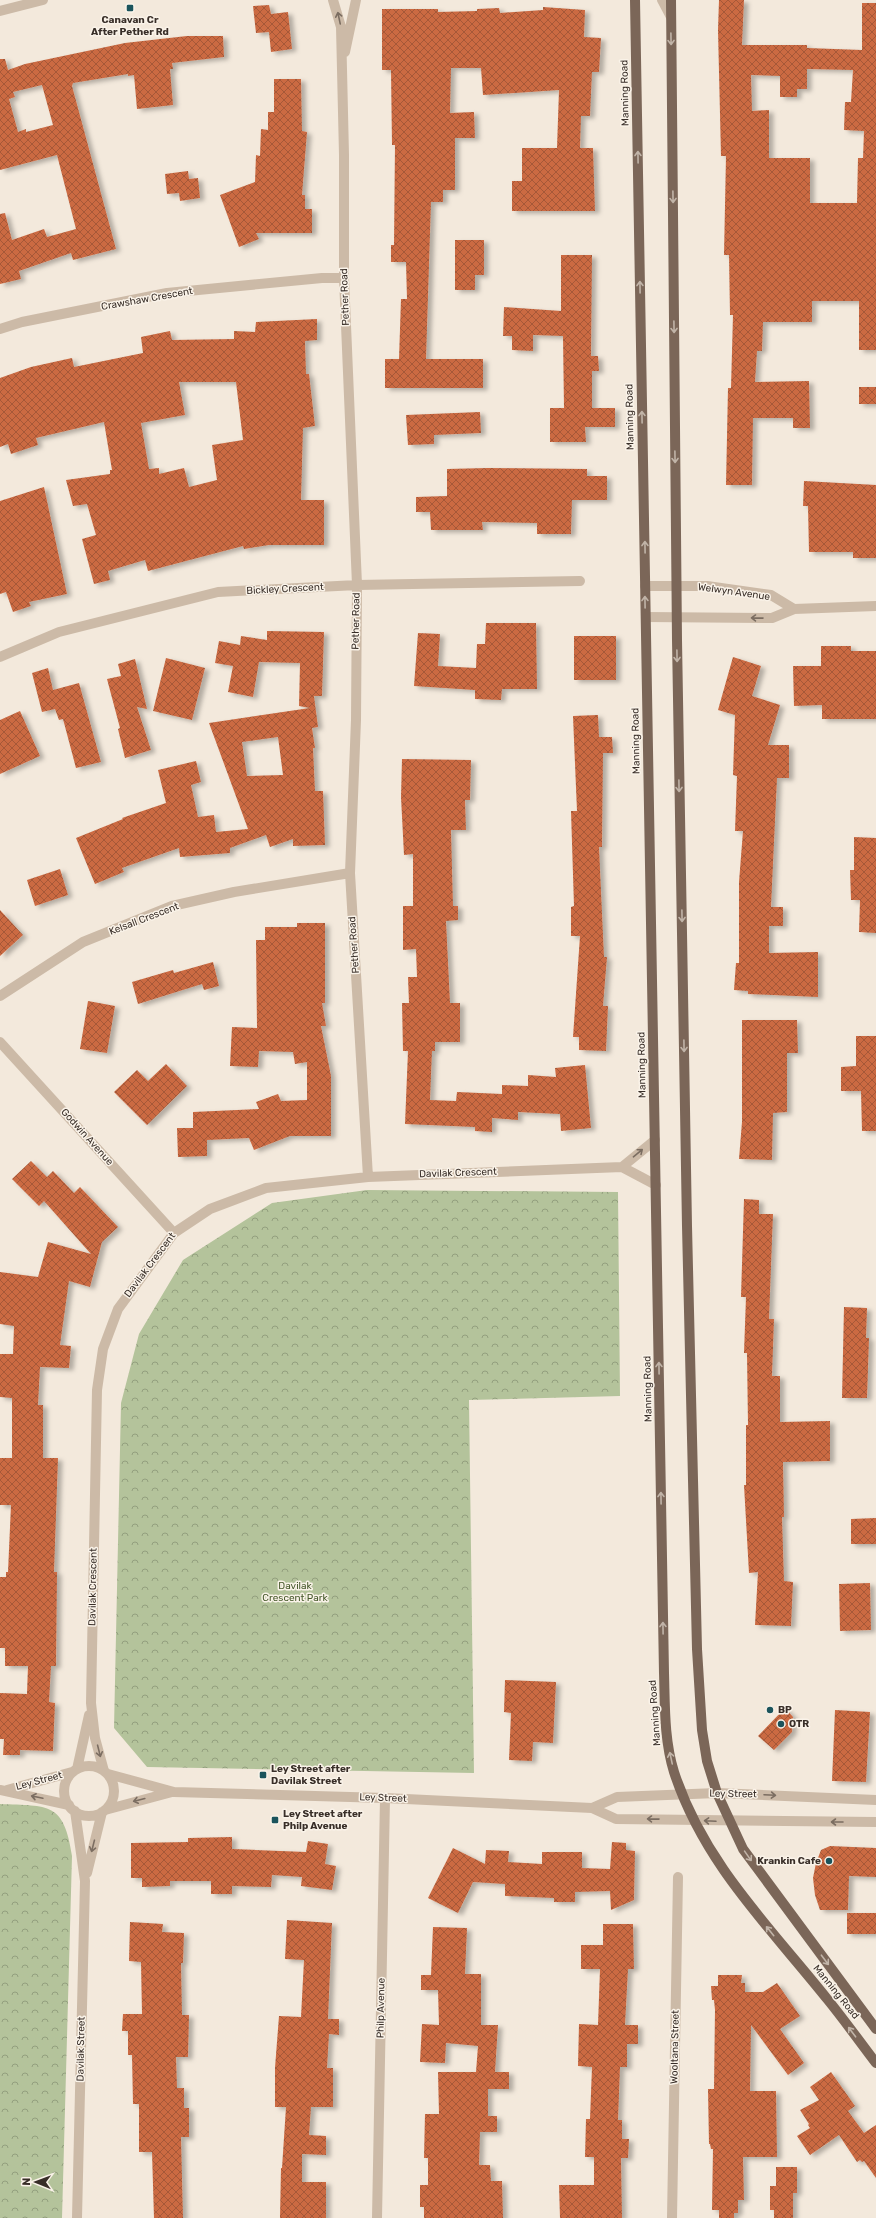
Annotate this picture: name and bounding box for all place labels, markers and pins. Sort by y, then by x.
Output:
marker: Canavan Cr After Pether Rd [125,3,135,13]
place label: Canavan Cr After Pether Rd [91,14,169,38]
place label: BP [778,1704,792,1716]
marker: BP [765,1705,775,1715]
place label: OTR [789,1718,809,1730]
marker: OTR [776,1719,786,1729]
place label: Ley Street after Davilak Street [271,1763,351,1787]
marker: Ley Street after Davilak Street [258,1770,268,1780]
place label: Ley Street after Philp Avenue [283,1808,363,1832]
marker: Ley Street after Philp Avenue [270,1815,280,1825]
place label: Krankin Cafe [757,1855,821,1867]
marker: Krankin Cafe [824,1856,834,1866]

